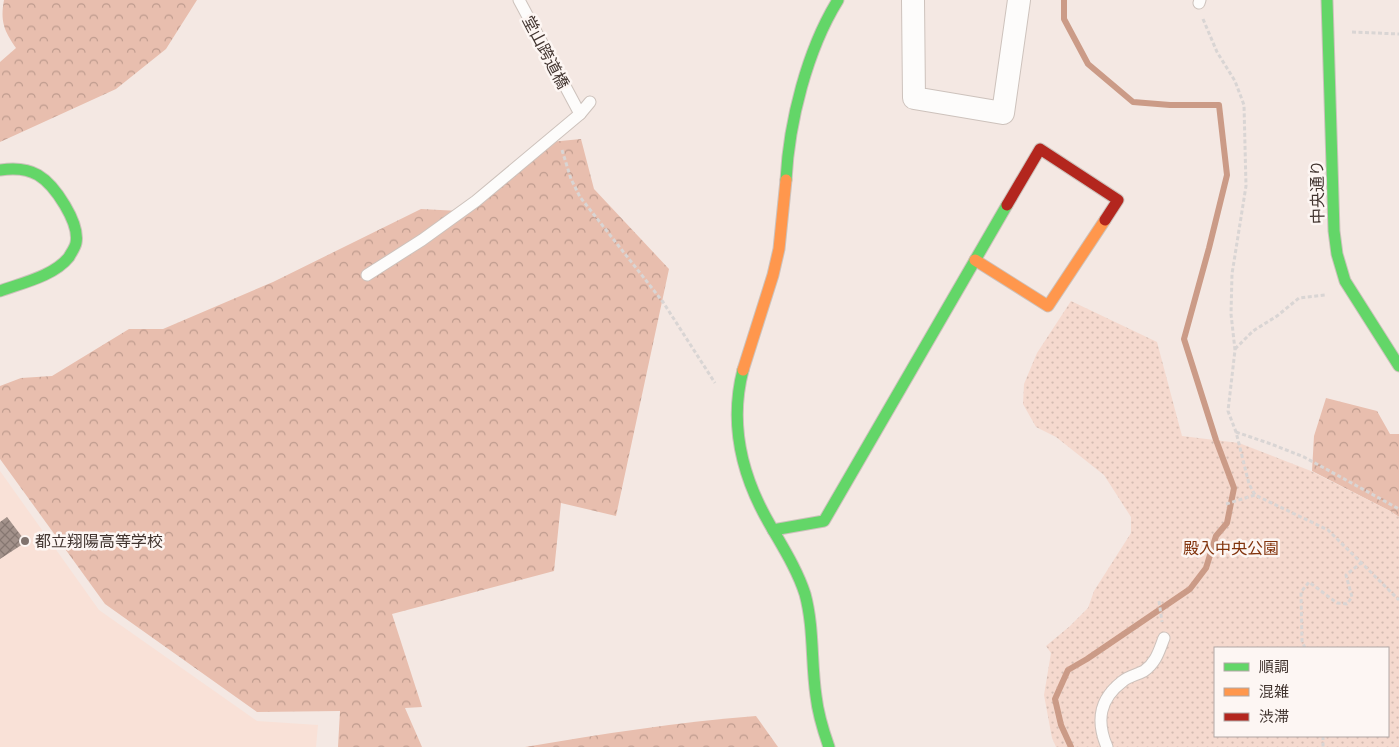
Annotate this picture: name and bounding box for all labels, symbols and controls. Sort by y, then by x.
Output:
street label: 堂山跨道橋 [518,12,574,92]
street label: 中央通り [1306,160,1328,224]
place label: 都立翔陽高等学校 [35,531,163,551]
marker: 都立翔陽高等学校 [19,535,31,547]
park label: 殿入中央公園 [1183,538,1279,558]
legend [1214,647,1389,737]
text: 順調 [1259,657,1289,676]
text: 混雑 [1259,682,1289,701]
text: 渋滞 [1259,707,1289,726]

